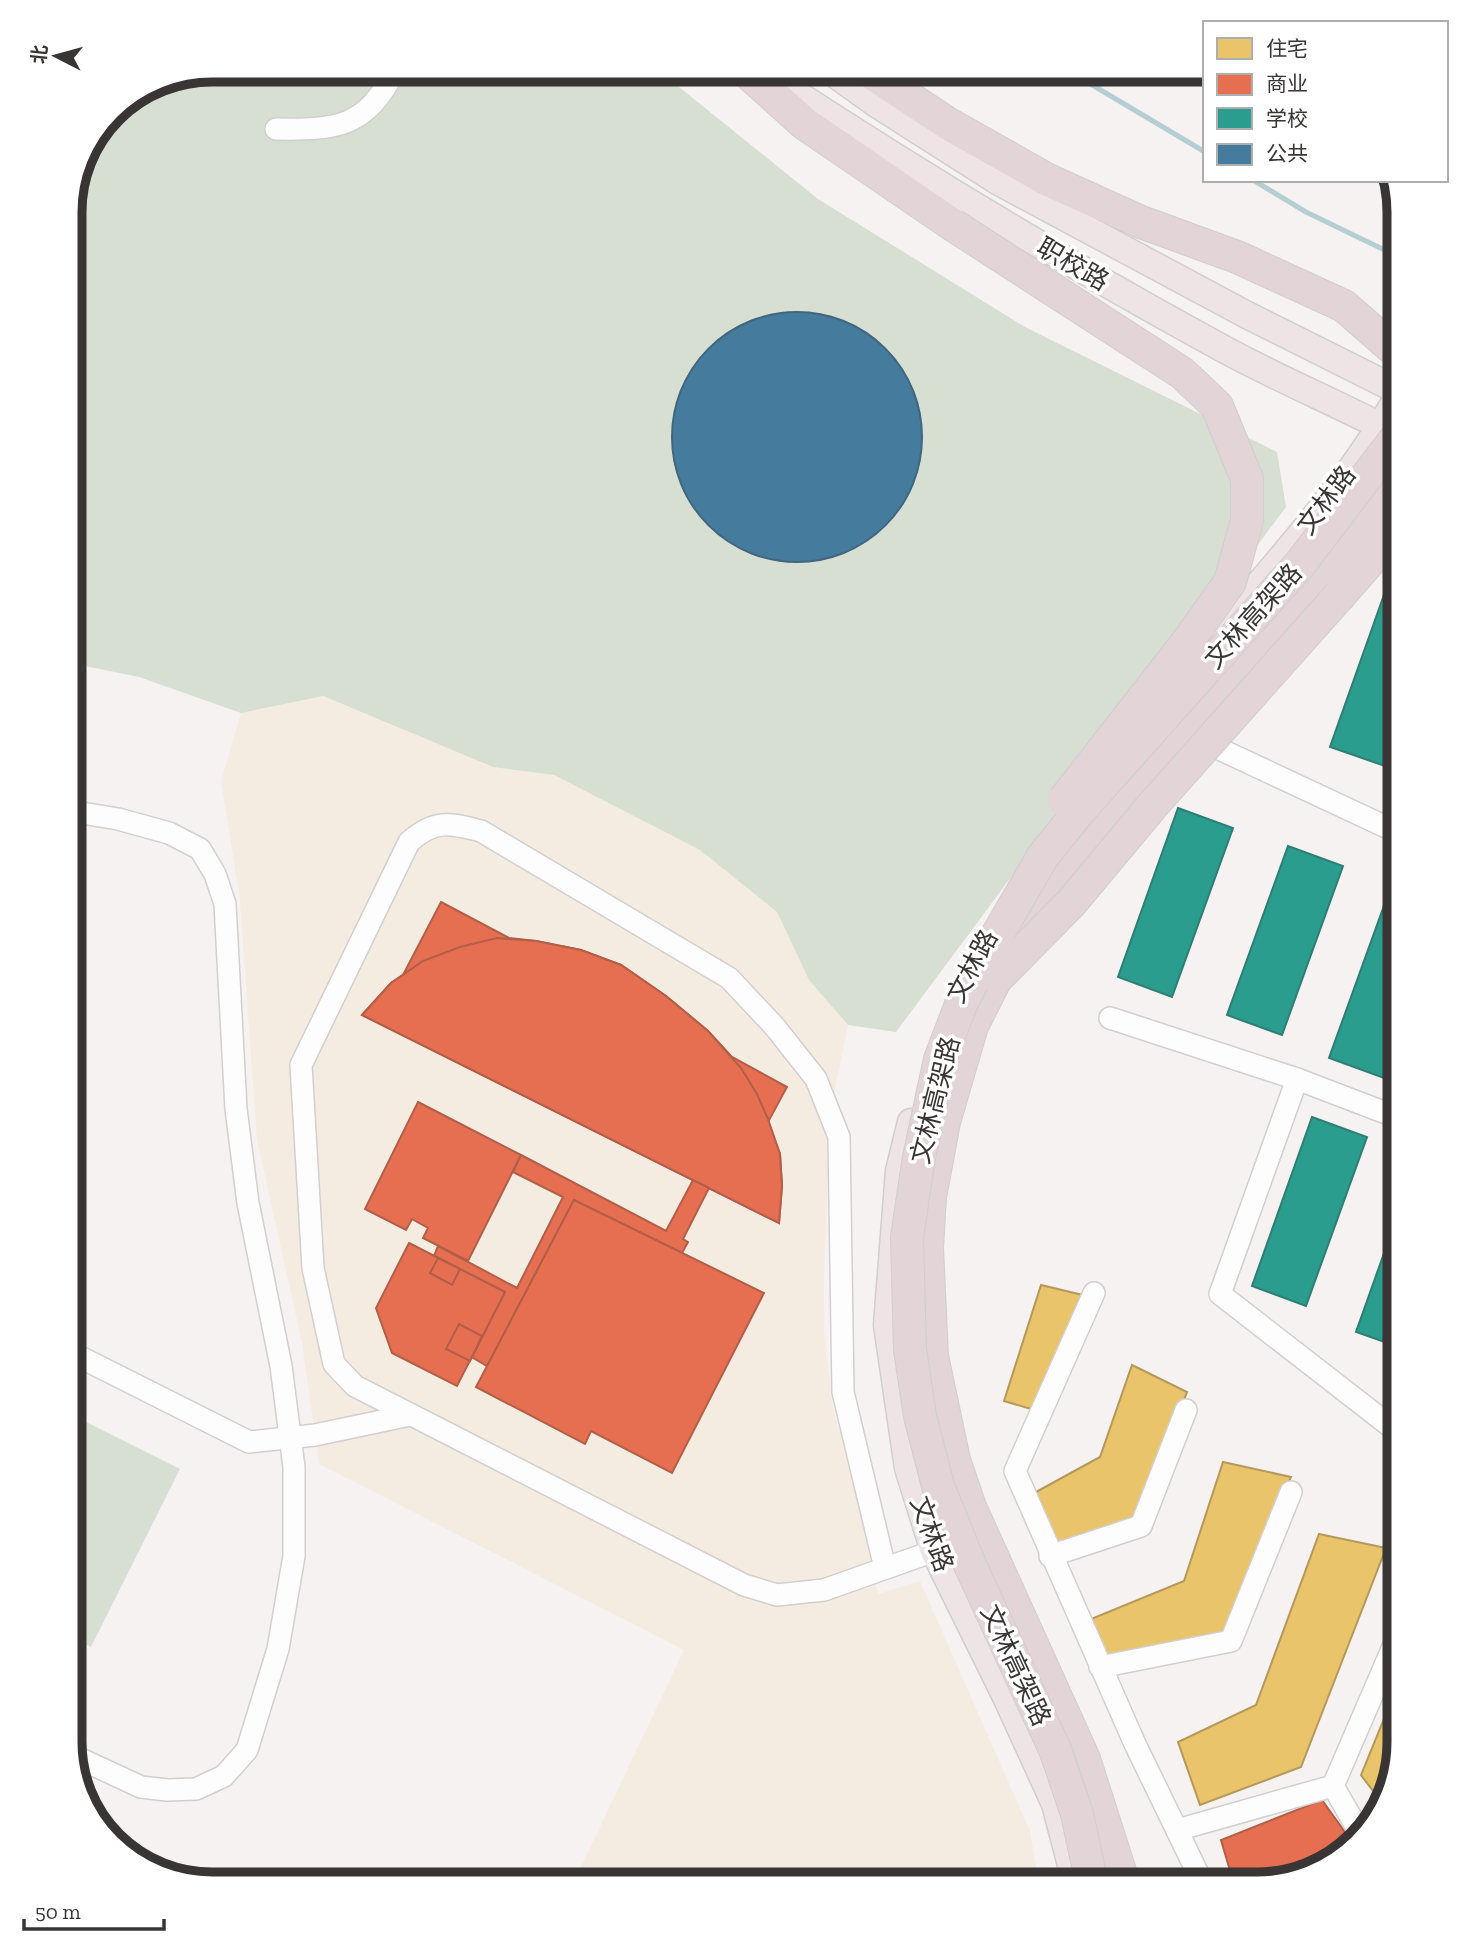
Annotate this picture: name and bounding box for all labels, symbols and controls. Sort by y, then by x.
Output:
north arrow [21,21,91,91]
legend [1203,21,1448,182]
text: 住宅 [1266,36,1308,61]
text: 北 [27,44,52,65]
text: 商业 [1266,71,1308,96]
text: 学校 [1266,106,1308,131]
text: 公共 [1266,141,1308,166]
street label: 职校路 [1031,231,1115,297]
street label: 文林路 [1290,459,1362,541]
street label: 文林高架路 [1198,557,1308,675]
street label: 文林路 [940,924,1004,1008]
street label: 文林高架路 [904,1033,966,1167]
street label: 文林路 [904,1492,960,1576]
street label: 文林高架路 [974,1599,1058,1731]
scale bar [24,1888,164,1932]
text: 50 m [35,1899,81,1924]

